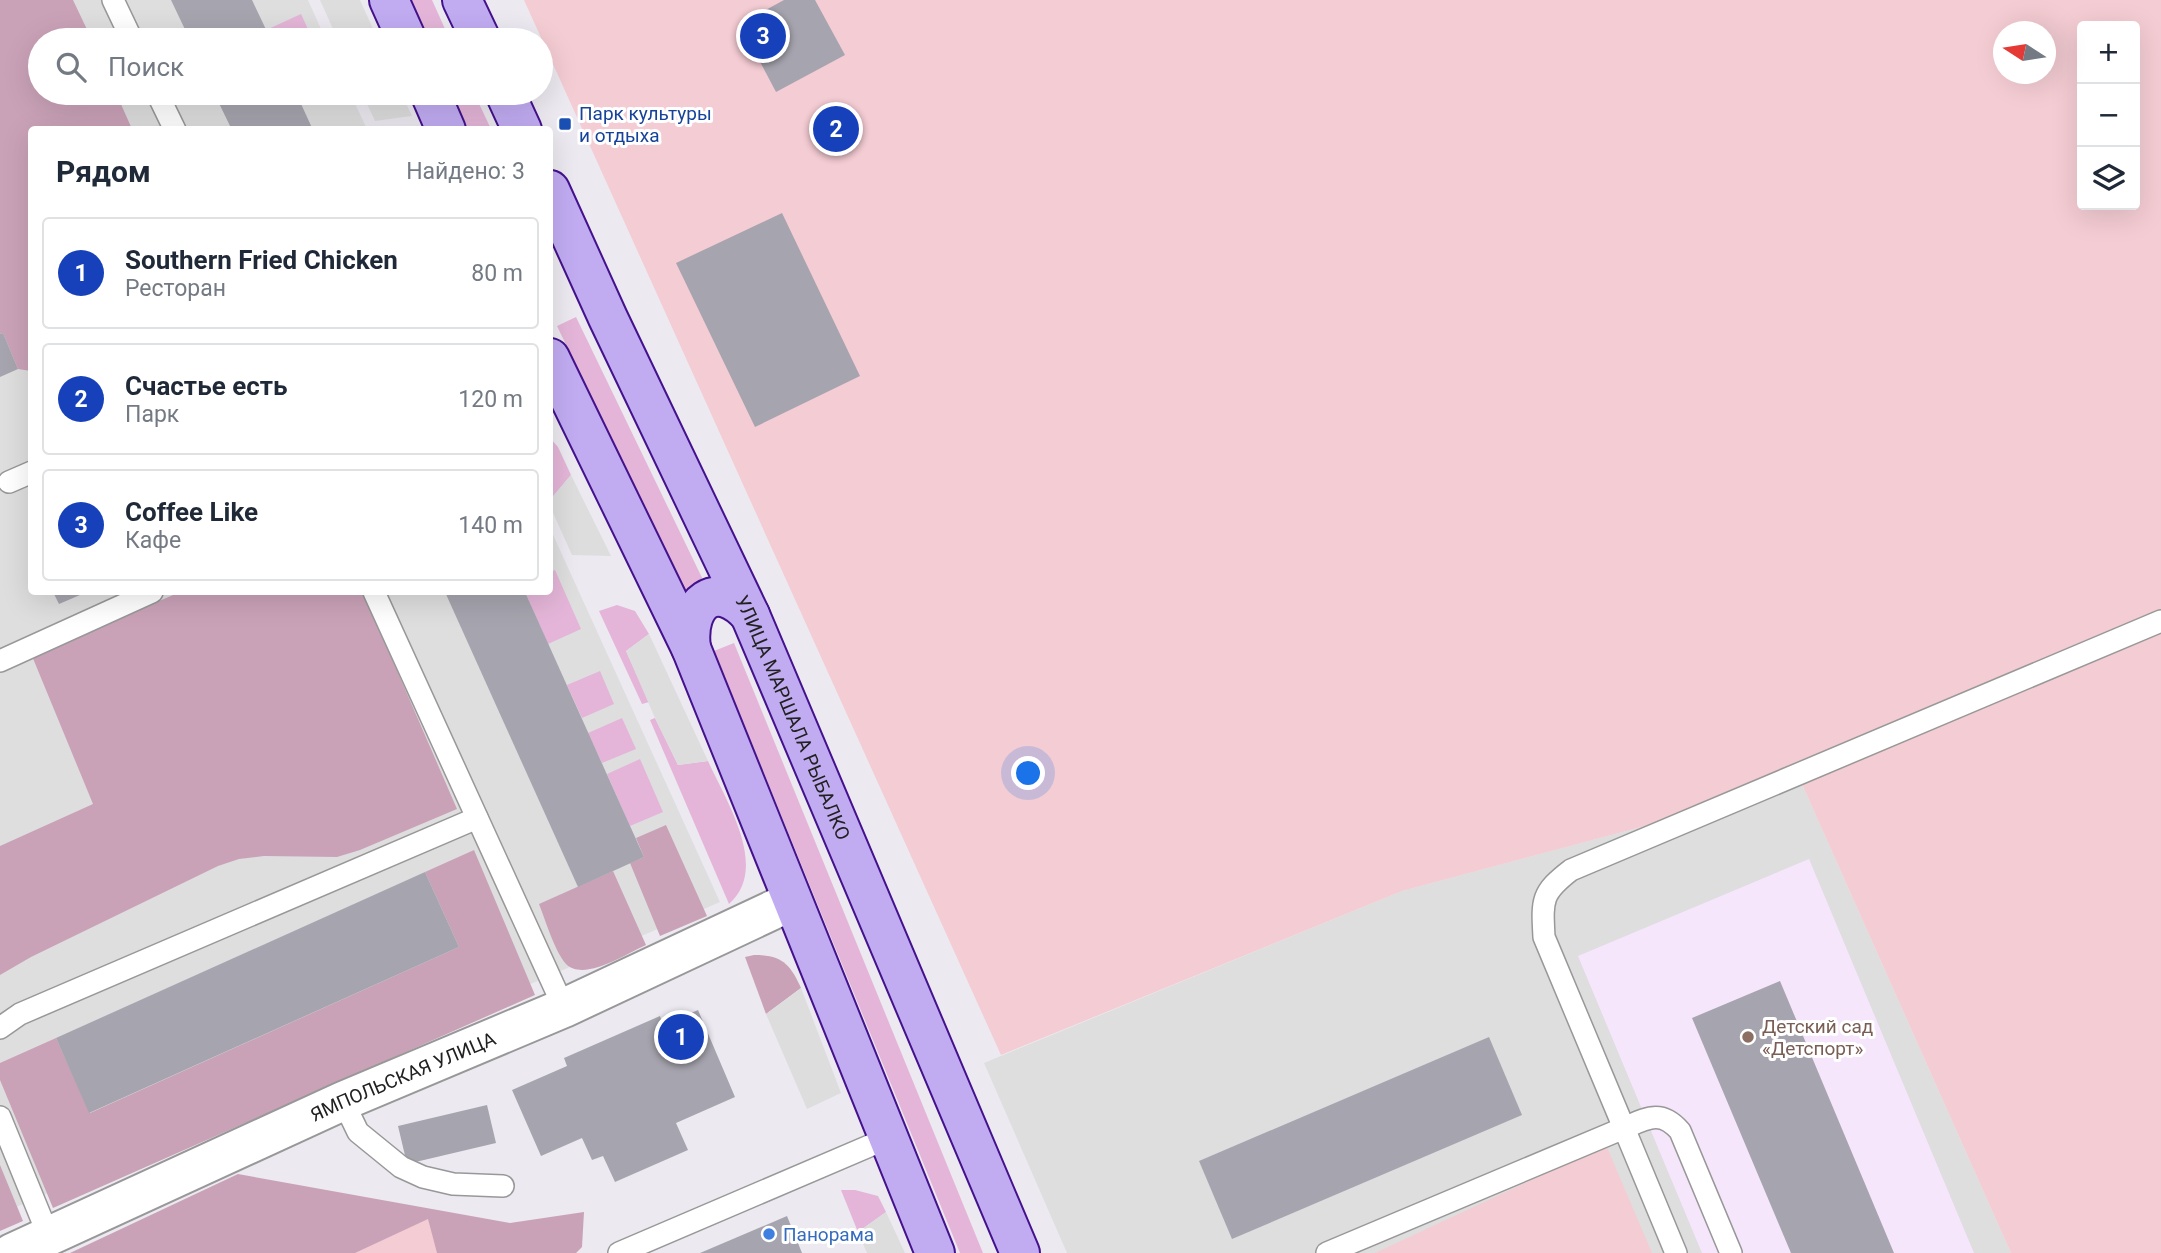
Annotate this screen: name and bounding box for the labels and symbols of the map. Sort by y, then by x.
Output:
pin: 3 [740,10,786,62]
north arrow [1993,21,2056,84]
place label: Парк культуры и отдыха [579,102,712,147]
pin: 2 [813,103,859,155]
marker: Парк культуры и отдыха [557,116,573,132]
street label: УЛИЦА МАРШАЛА РЫБАЛКО [731,592,855,843]
your location [1011,756,1045,790]
pin: 1 [658,1011,704,1063]
place label: Детский сад «Детспорт» [1762,1015,1873,1060]
street label: ЯМПОЛЬСКАЯ УЛИЦА [307,1026,500,1126]
marker: Детский сад «Детспорт» [1740,1029,1756,1045]
place label: Панорама [783,1223,874,1246]
marker: Панорама [761,1226,777,1242]

